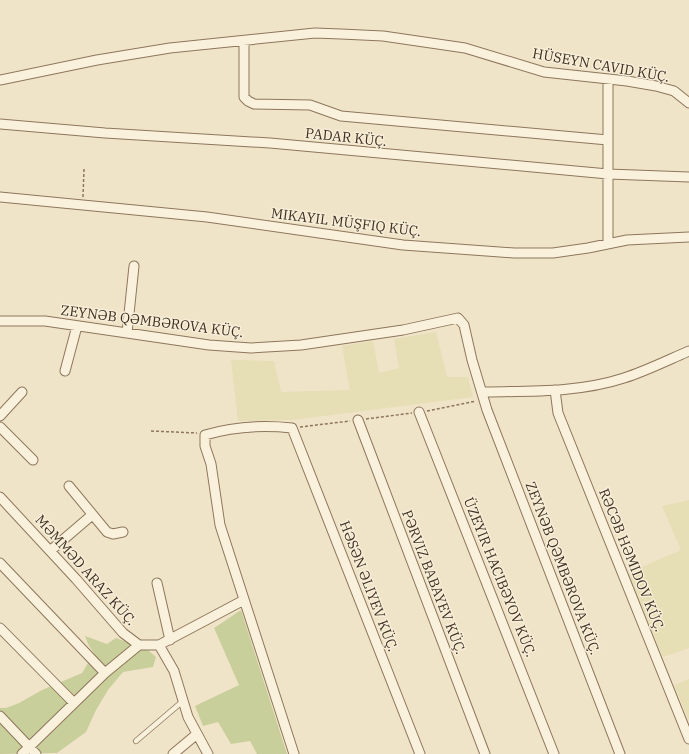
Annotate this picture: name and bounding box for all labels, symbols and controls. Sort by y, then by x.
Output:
street label: HÜSEYN CAVID KÜÇ. [531,44,671,86]
street label: PADAR KÜÇ. [304,124,388,150]
street label: MIKAYIL MÜŞFIQ KÜÇ. [270,204,422,240]
street label: ZEYNƏB QƏMBƏROVA KÜÇ. [60,301,244,341]
street label: ZEYNƏB QƏMBƏROVA KÜÇ. [522,479,604,657]
street label: RƏCƏB HƏMIDOV KÜÇ. [595,486,669,634]
street label: ÜZEYIR HACIBƏYOV KÜÇ. [460,495,540,659]
street label: PƏRVIZ BABAYEV KÜÇ. [398,507,470,657]
street label: MƏMMƏD ARAZ KÜÇ. [32,511,140,629]
street label: HƏSƏN ƏLIYEV KÜÇ. [336,518,402,654]

